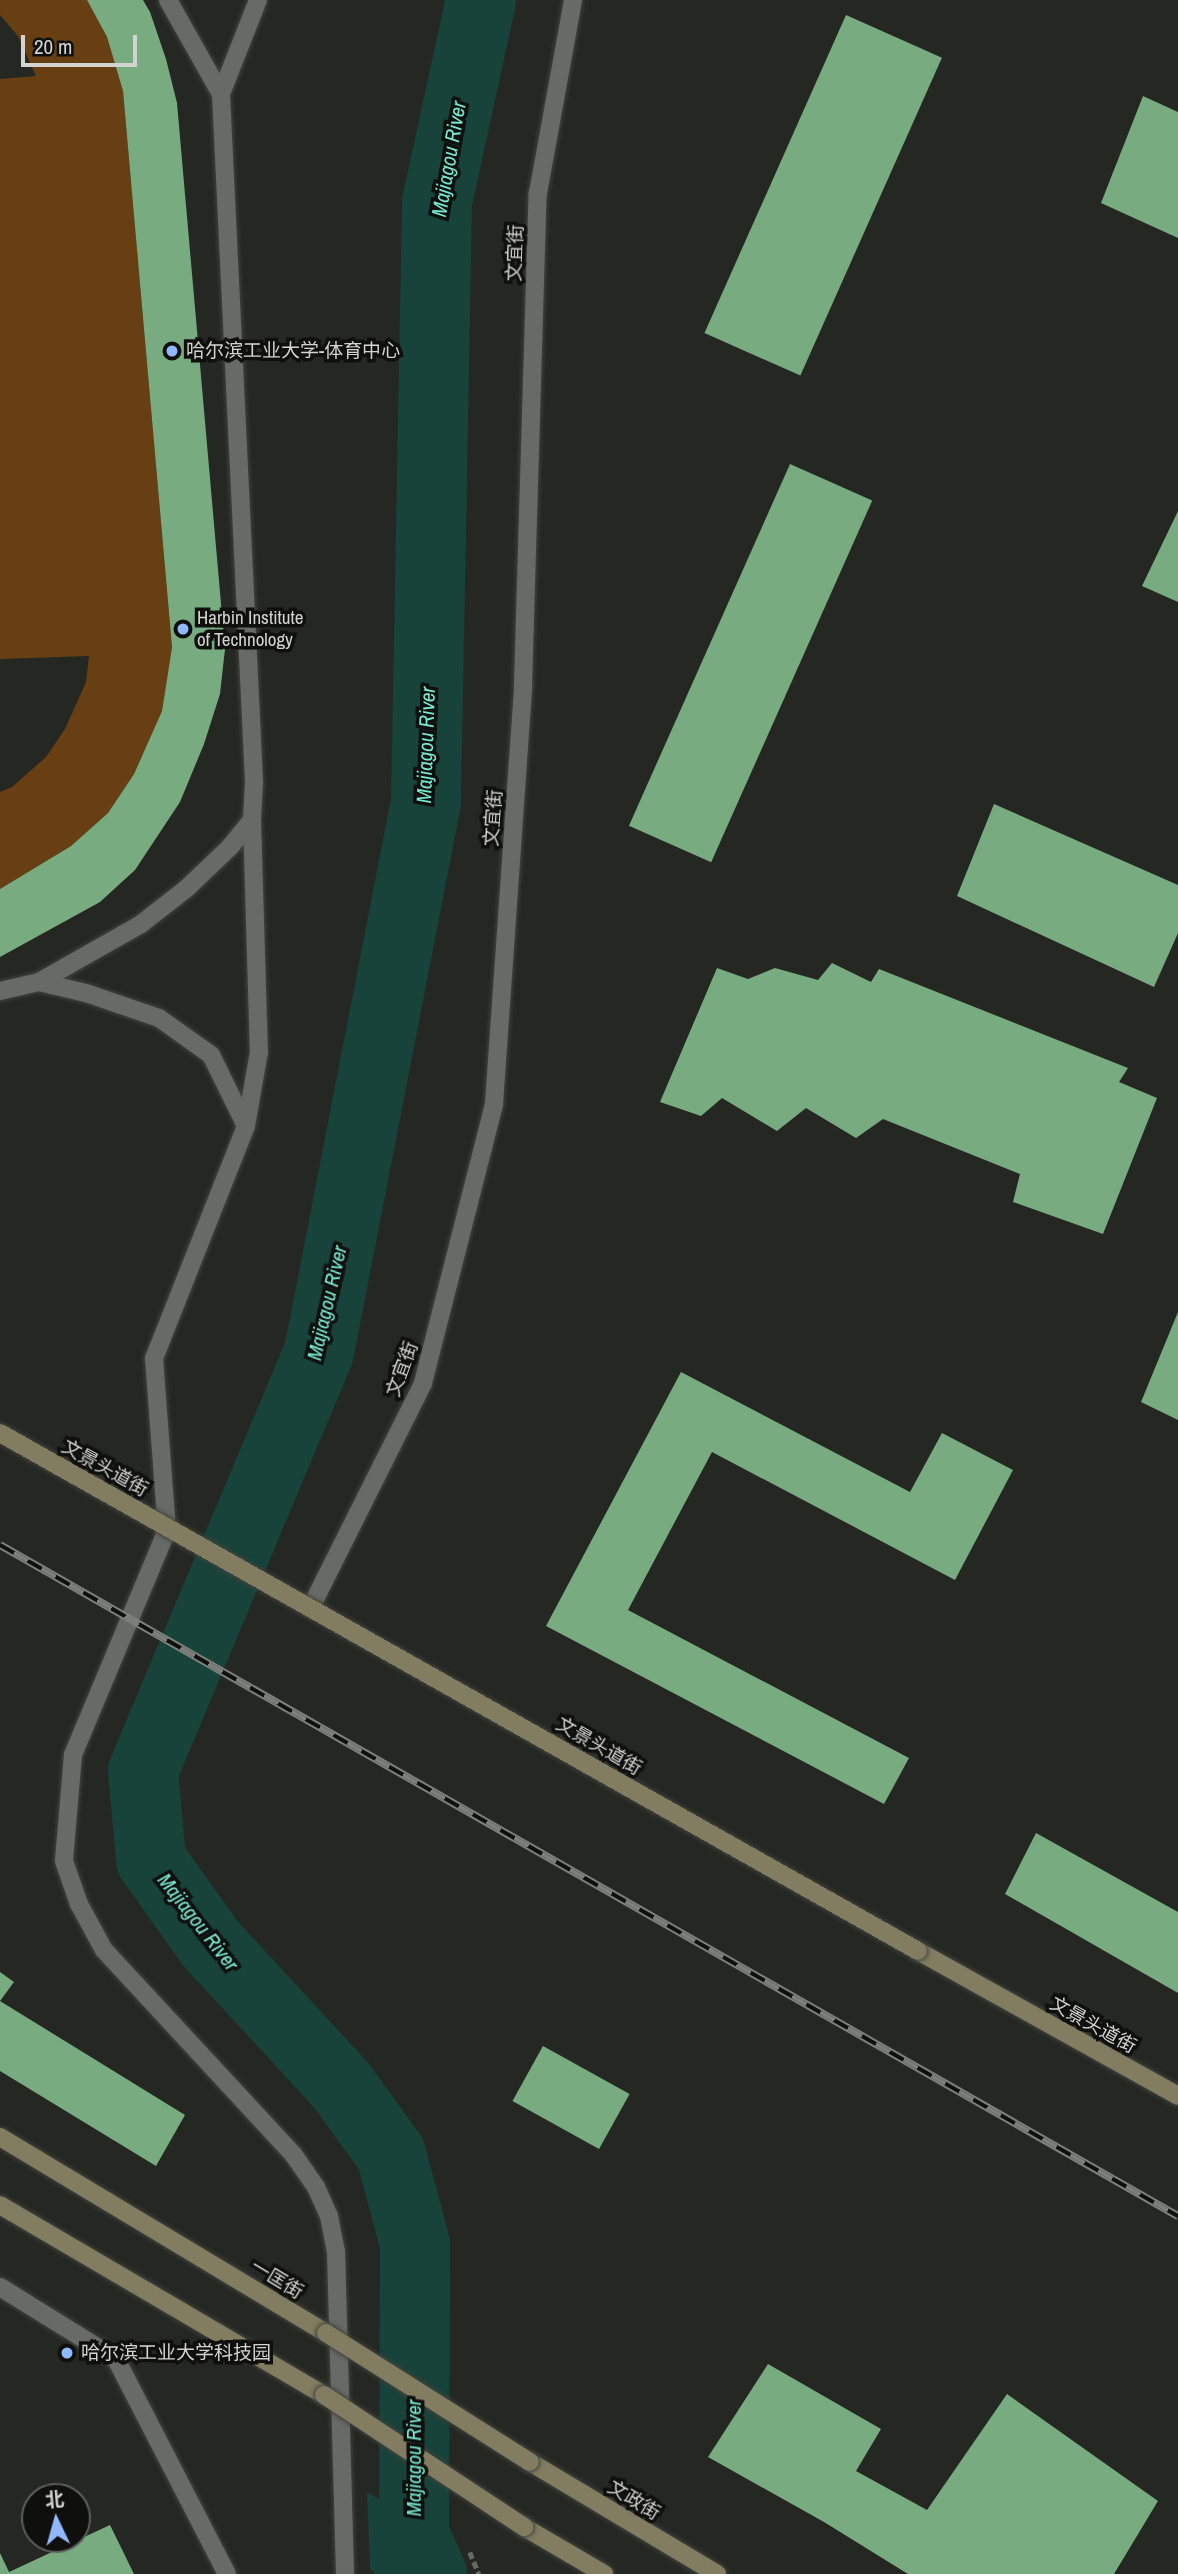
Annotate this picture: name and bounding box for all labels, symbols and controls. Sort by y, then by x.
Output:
scale bar [24,21,140,65]
text: 20 m [34,32,72,61]
water label: Majiagou River [426,99,472,219]
street label: 文宜街 [503,224,527,282]
place label: 哈尔滨工业大学-体育中心 [186,340,400,362]
marker: 哈尔滨工业大学-体育中心 [164,343,180,359]
place label: Harbin Institute of Technology [197,607,304,651]
marker: Harbin Institute of Technology [175,621,191,637]
water label: Majiagou River [411,686,441,804]
street label: 文宜街 [480,789,506,847]
water label: Majiagou River [302,1243,352,1363]
street label: 文宜街 [382,1338,422,1400]
street label: 文景头道街 [58,1435,152,1501]
street label: 文景头道街 [552,1712,646,1780]
water label: Majiagou River [152,1868,244,1976]
street label: 文景头道街 [1046,1992,1140,2058]
street label: 一匡街 [247,2255,307,2303]
place label: 哈尔滨工业大学科技园 [81,2342,271,2364]
marker: 哈尔滨工业大学科技园 [59,2345,75,2361]
water label: Majiagou River [401,2400,427,2516]
street label: 文政街 [604,2476,664,2524]
north arrow [21,2483,91,2553]
text: 北 [44,2485,65,2513]

